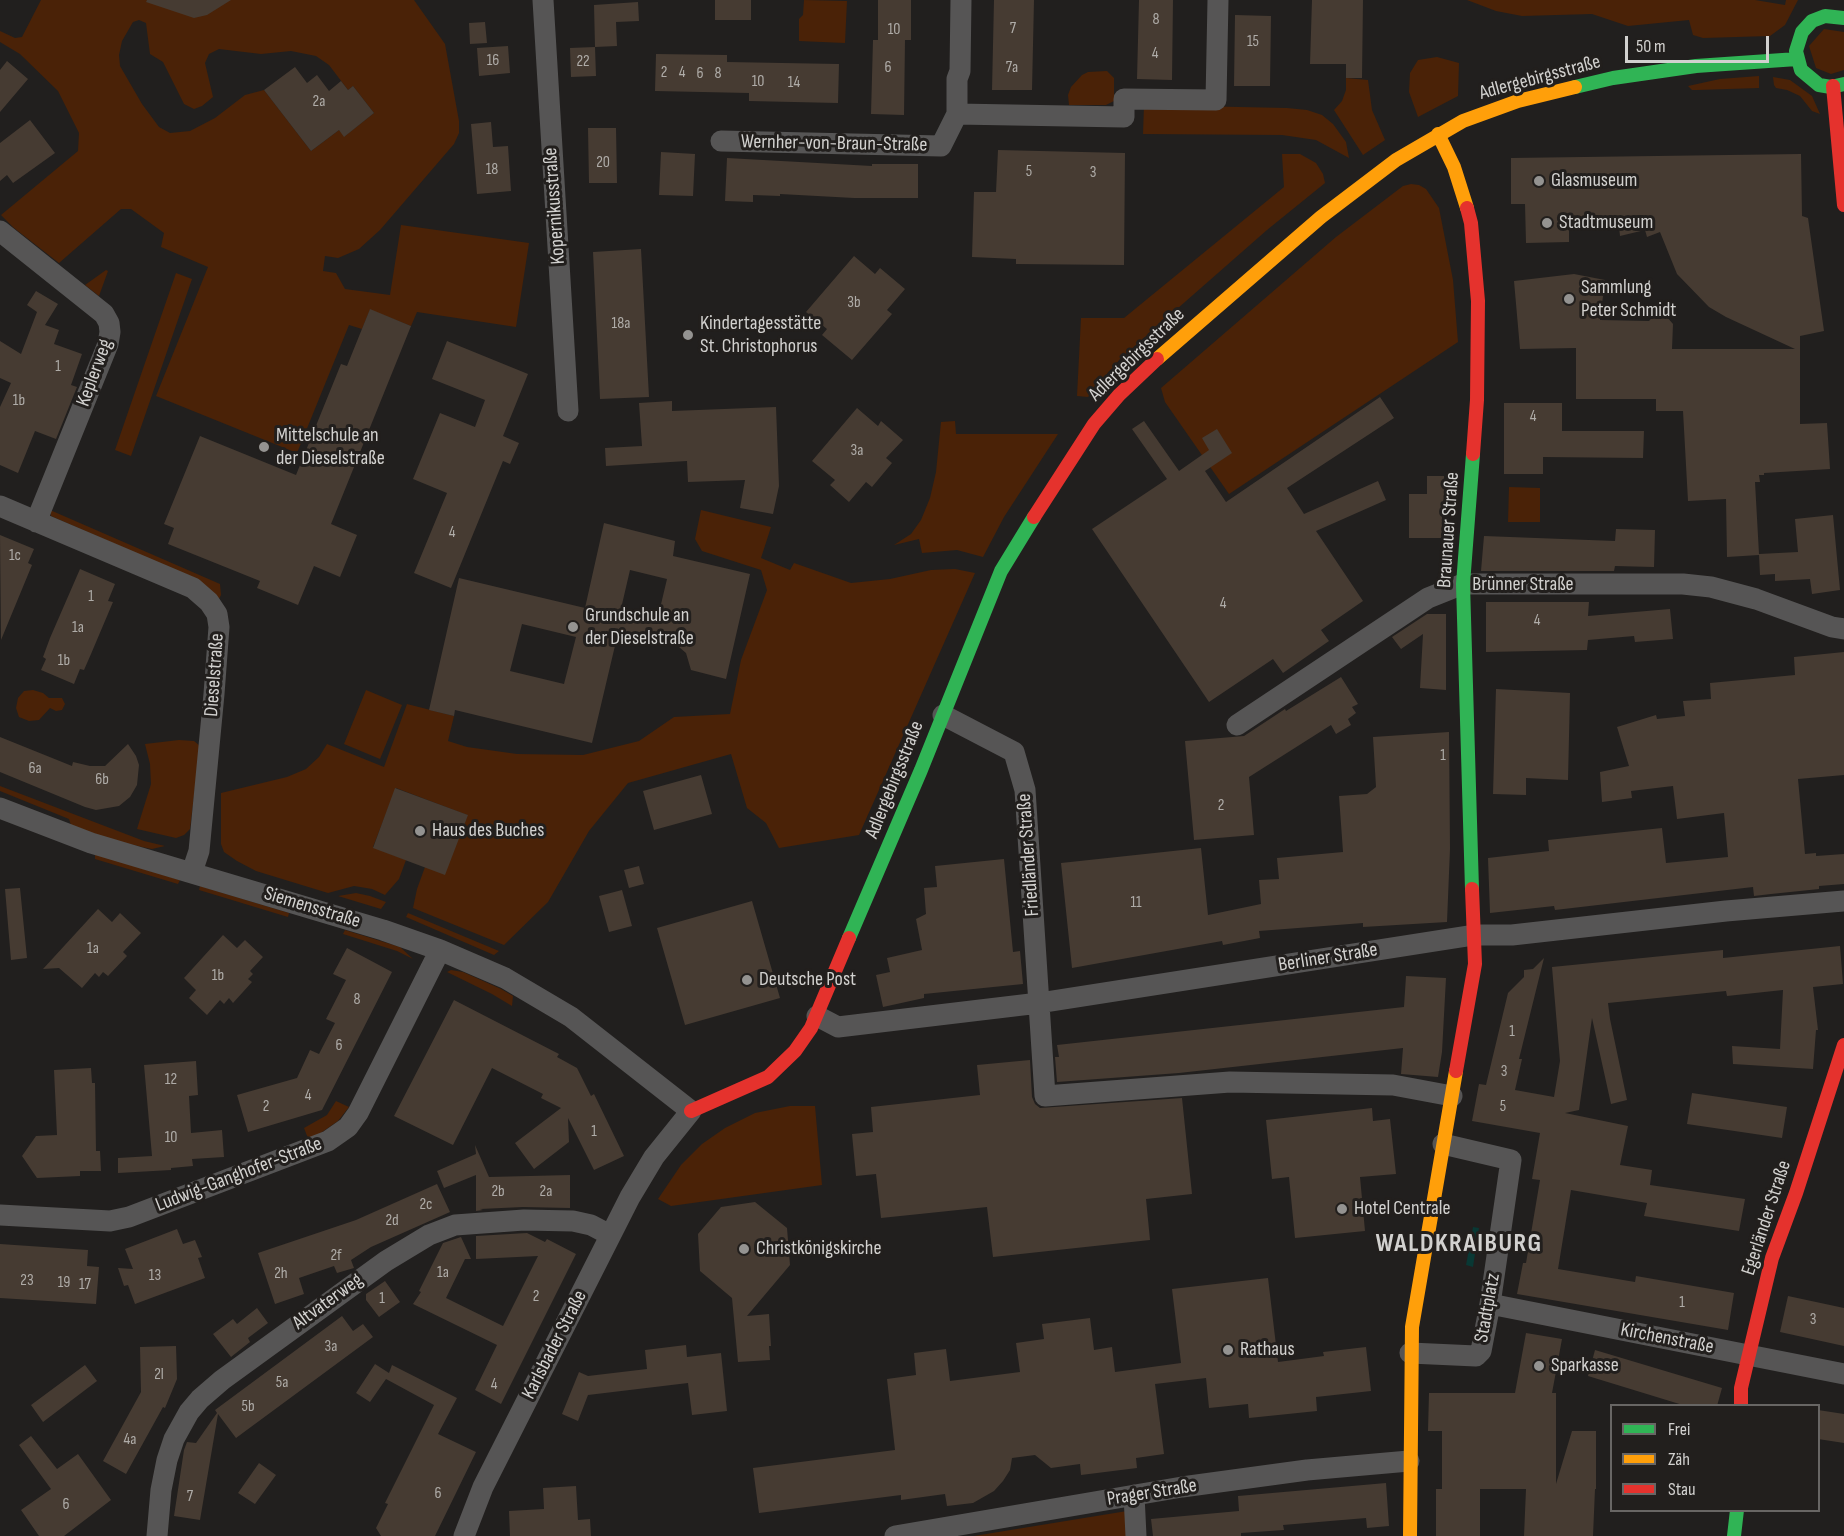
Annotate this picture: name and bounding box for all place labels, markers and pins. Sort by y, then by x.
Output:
place label: Glasmuseum [1551,169,1637,193]
marker: Glasmuseum [1532,174,1546,188]
place label: Stadtmuseum [1559,211,1653,235]
marker: Stadtmuseum [1540,216,1554,230]
place label: Sammlung Peter Schmidt [1581,276,1676,323]
marker: Sammlung Peter Schmidt [1562,292,1576,306]
place label: Kindertagesstätte St. Christophorus [700,312,821,359]
marker: Kindertagesstätte St. Christophorus [681,328,695,342]
place label: Mittelschule an der Dieselstraße [276,424,385,471]
marker: Mittelschule an der Dieselstraße [257,440,271,454]
place label: Grundschule an der Dieselstraße [585,604,694,651]
marker: Grundschule an der Dieselstraße [566,620,580,634]
place label: Haus des Buches [432,819,544,843]
marker: Haus des Buches [413,824,427,838]
place label: Deutsche Post [759,968,856,992]
marker: Deutsche Post [740,973,754,987]
place label: Hotel Centrale [1354,1197,1451,1221]
marker: Hotel Centrale [1335,1202,1349,1216]
place label: Christkönigskirche [756,1237,881,1261]
marker: Christkönigskirche [737,1242,751,1256]
place label: Rathaus [1240,1338,1295,1362]
marker: Rathaus [1221,1343,1235,1357]
place label: Sparkasse [1551,1354,1619,1378]
marker: Sparkasse [1532,1359,1546,1373]

